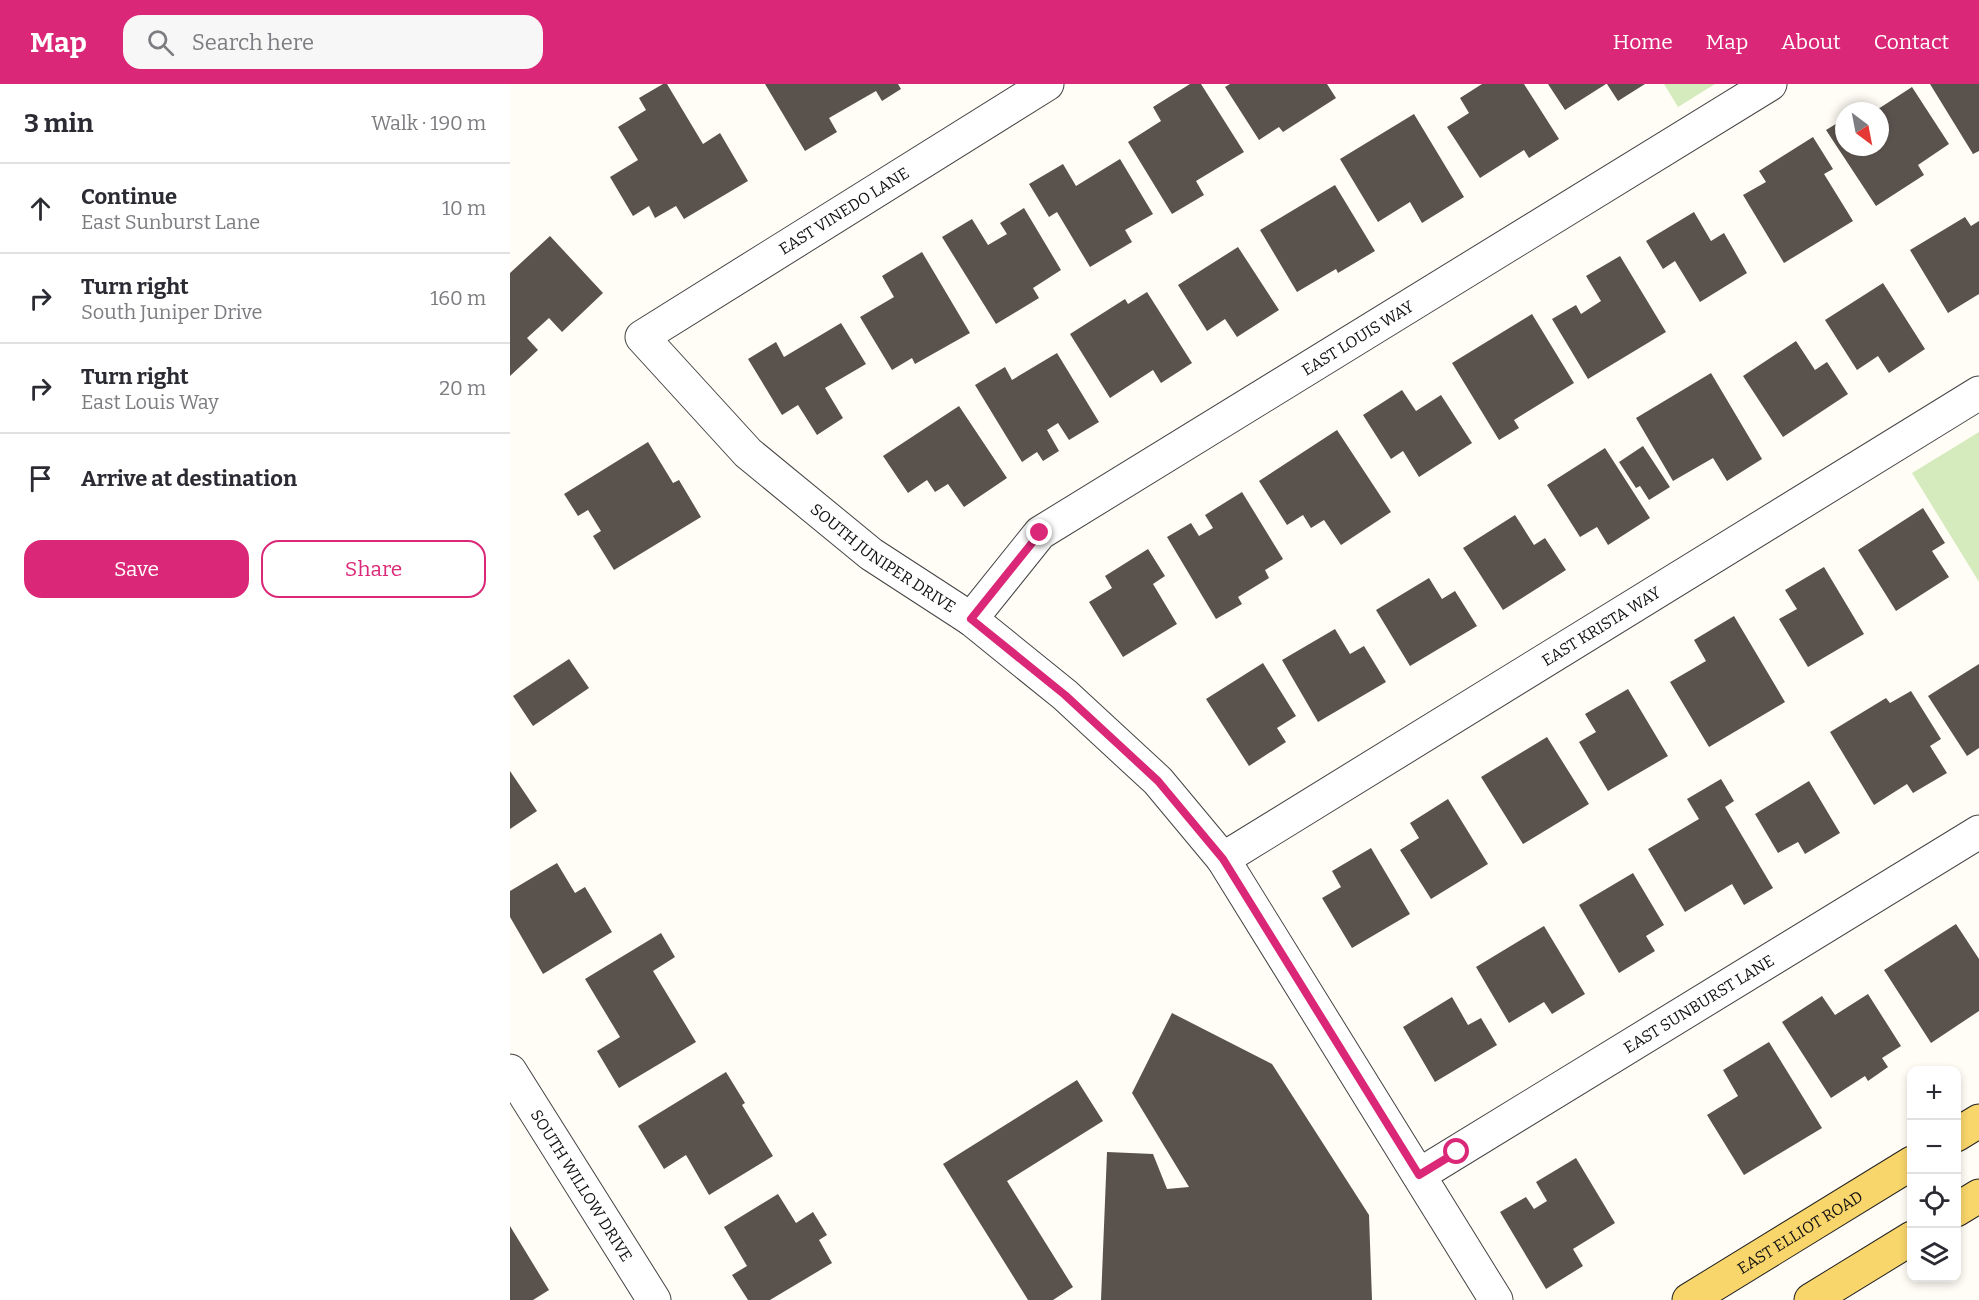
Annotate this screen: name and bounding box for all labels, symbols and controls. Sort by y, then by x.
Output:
search box [123,15,543,69]
text: Map [30,26,87,59]
icon: search [144,26,177,59]
text: Search here [192,29,314,56]
text: Home [1613,29,1673,55]
text: Map [1706,29,1748,55]
text: About [1781,29,1841,55]
text: Contact [1874,29,1949,55]
north arrow [1835,102,1889,156]
text: 3 min [24,108,93,139]
text: Walk · 190 m [371,111,486,135]
street label: EAST VINEDO LANE [775,163,913,259]
text: Continue [81,183,177,210]
icon: ahead [24,192,57,225]
text: 10 m [442,196,486,220]
text: East Sunburst Lane [81,210,260,234]
text: Turn right [81,273,189,300]
icon: right [24,282,57,315]
text: 160 m [430,286,486,310]
street label: EAST LOUIS WAY [1298,296,1417,379]
text: South Juniper Drive [81,300,262,324]
text: Turn right [81,363,189,390]
icon: right [24,372,57,405]
text: 20 m [439,376,486,400]
text: East Louis Way [81,390,219,414]
icon: arrive [24,462,57,495]
text: Arrive at destination [81,465,297,492]
street label: SOUTH JUNIPER DRIVE [807,499,960,616]
route end [1026,519,1052,545]
button: Save [24,540,249,598]
button: Share [261,540,486,598]
street label: EAST KRISTA WAY [1538,582,1664,670]
street label: EAST SUNBURST LANE [1620,950,1777,1057]
map controls [1907,1066,1961,1282]
button: + [1907,1066,1961,1120]
street label: SOUTH WILLOW DRIVE [527,1106,637,1265]
button: − [1907,1120,1961,1174]
route start [1443,1138,1469,1164]
button: locate [1907,1174,1961,1228]
street label: EAST ELLIOT ROAD [1734,1186,1866,1278]
button: layers [1907,1228,1961,1282]

